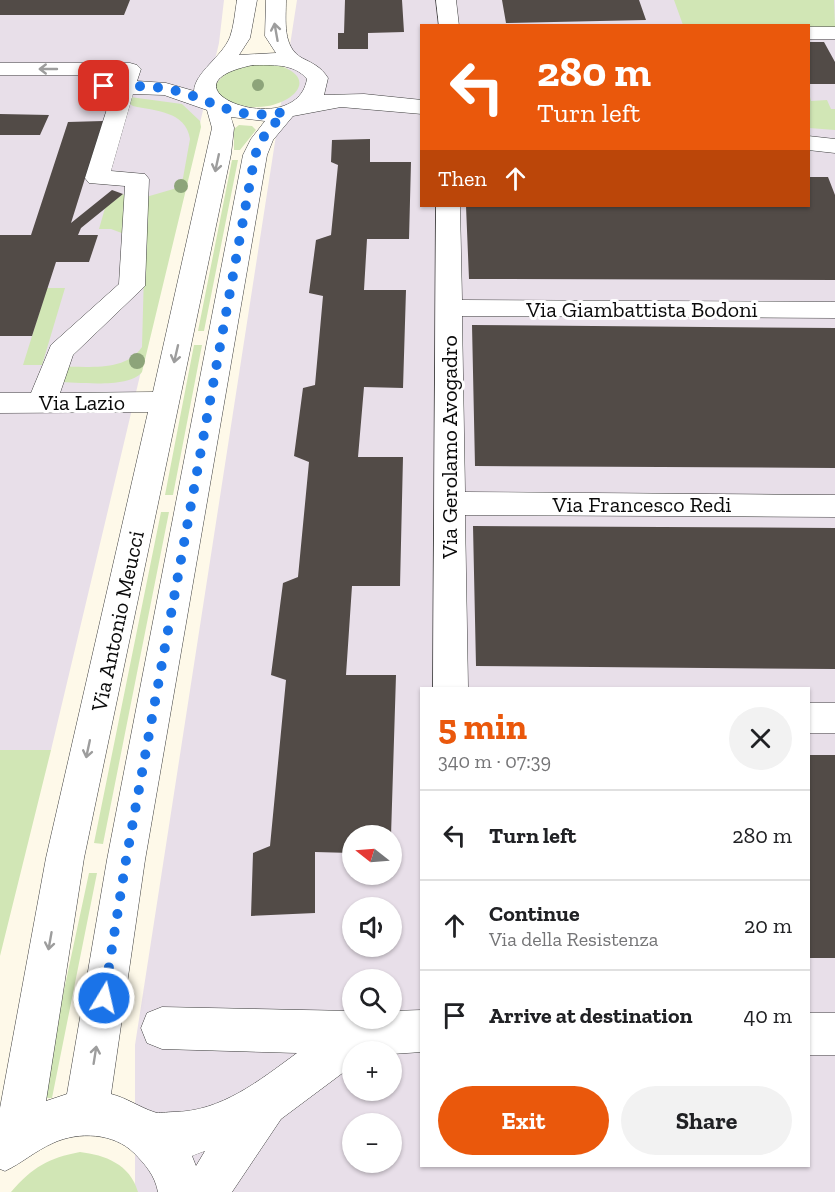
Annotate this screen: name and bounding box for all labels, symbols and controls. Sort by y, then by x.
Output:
one-way arrow [270,23,281,42]
text: 280 m [537,46,651,97]
icon: left [438,48,516,126]
pin [78,60,129,111]
one-way arrow [38,63,58,75]
icon: arrive [87,69,120,102]
text: Turn left [537,97,640,129]
one-way arrow [211,153,222,173]
icon: ahead [499,162,532,195]
text: Then [438,165,487,192]
street label: Via Giambattista Bodoni [525,296,758,323]
street label: Via Gerolamo Avogadro [436,335,463,560]
one-way arrow [169,344,181,363]
street label: Via Lazio [38,389,125,416]
street label: Via Francesco Redi [552,491,731,518]
street label: Via Antonio Meucci [85,528,150,715]
text: 5 min [438,705,527,748]
button: close [729,707,792,770]
one-way arrow [82,740,94,759]
text: 340 m · 07:39 [438,749,551,773]
icon: left [438,819,471,852]
text: Turn left [489,822,576,849]
text: 280 m [732,822,792,849]
north arrow [342,825,402,885]
map controls [342,825,402,1173]
button: sound [342,897,402,957]
text: Continue [489,900,580,927]
icon: ahead [438,909,471,942]
text: 20 m [744,912,792,939]
text: Via della Resistenza [489,927,658,951]
one-way arrow [44,930,55,950]
position arrow [72,966,136,1030]
button: search [342,969,402,1029]
icon: arrive [438,999,471,1032]
text: Arrive at destination [489,1002,692,1029]
text: 40 m [743,1002,792,1029]
button: + [342,1041,402,1101]
one-way arrow [90,1046,101,1066]
button: Exit [438,1086,609,1155]
button: Share [621,1086,792,1155]
button: − [342,1113,402,1173]

